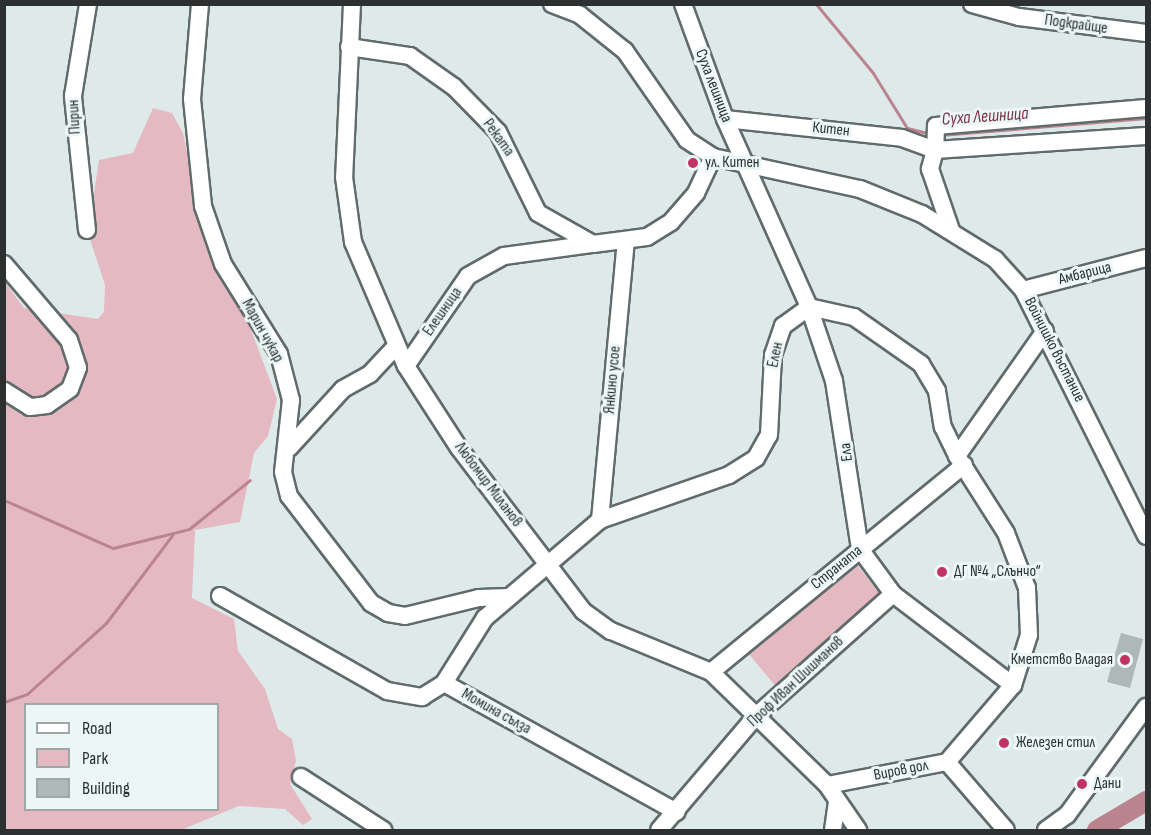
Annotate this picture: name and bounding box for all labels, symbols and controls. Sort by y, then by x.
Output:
street label: Подкрайще [1043,11,1109,39]
street label: Суха лешница [690,47,736,125]
street label: Пирин [65,99,85,135]
water label: Суха Лешница [941,103,1029,131]
street label: Реката [478,115,518,161]
street label: Китен [811,119,851,141]
place label: ул. Китен [705,153,760,173]
marker: ул. Китен [686,156,700,170]
street label: Амбарица [1057,258,1113,290]
street label: Елешница [419,284,467,340]
street label: Войнишко въстание [1019,294,1089,406]
street label: Марин чукар [237,296,287,366]
street label: Елен [764,341,788,369]
street label: Янкино усое [600,345,626,415]
street label: Любомир Миланов [450,439,526,531]
street label: Ела [836,442,858,462]
street label: Страната [808,542,866,594]
place label: ДГ №4 „Слънчо“ [954,562,1041,582]
marker: ДГ №4 „Слънчо“ [935,565,949,579]
street label: Проф Иван Шишманов [744,633,848,731]
place label: Кметство Владая [1011,650,1113,670]
marker: Кметство Владая [1118,653,1132,667]
street label: Момина сълза [458,685,534,739]
legend [24,703,219,811]
text: Road [82,718,112,739]
place label: Железен стил [1016,733,1095,753]
marker: Железен стил [997,736,1011,750]
text: Park [82,748,108,769]
street label: Виров дол [872,756,930,786]
place label: Дани [1094,774,1121,794]
marker: Дани [1075,777,1089,791]
text: Building [82,778,130,799]

